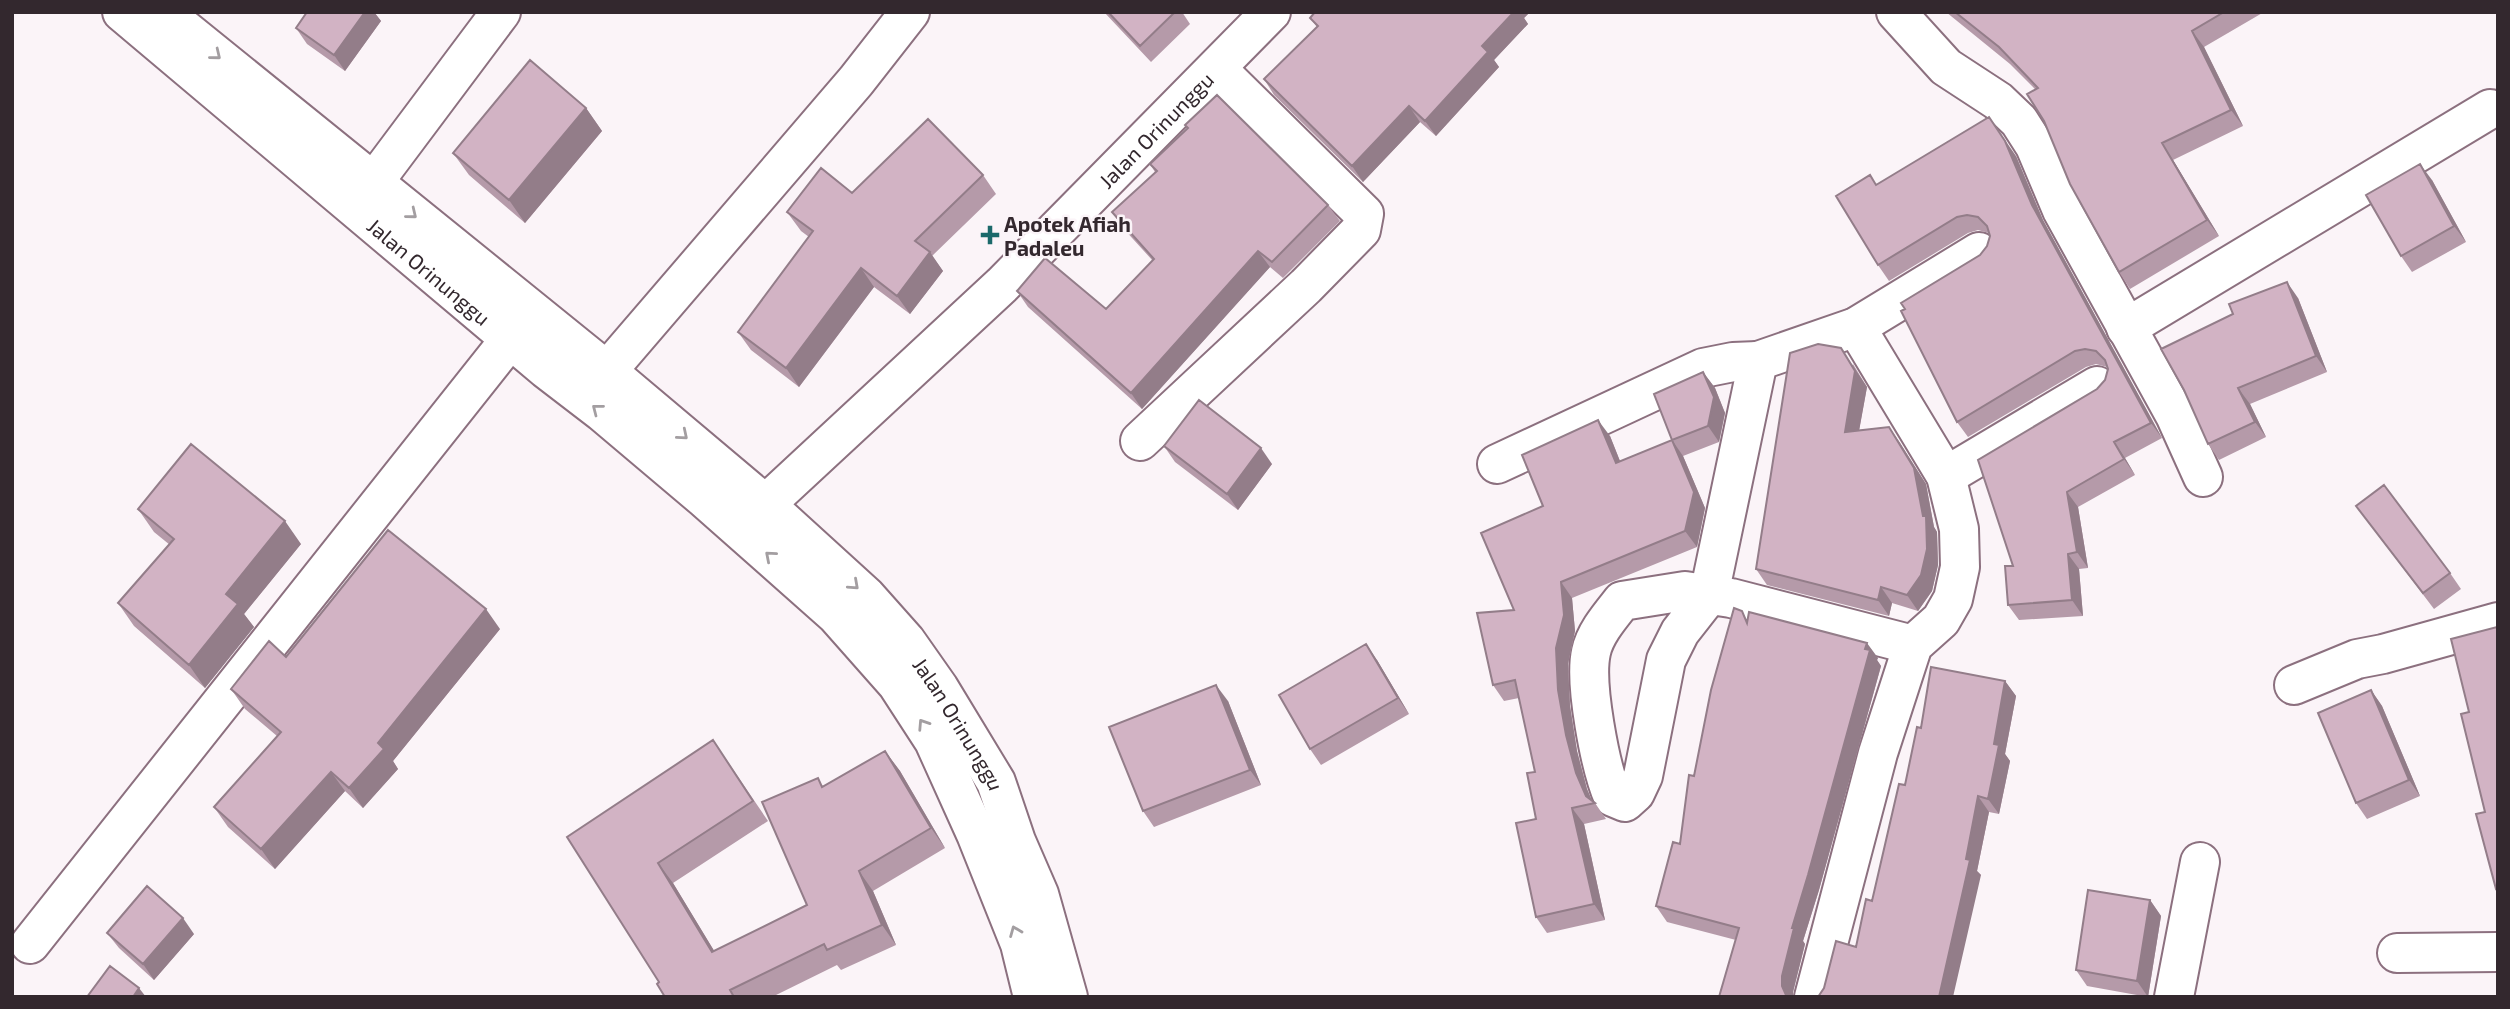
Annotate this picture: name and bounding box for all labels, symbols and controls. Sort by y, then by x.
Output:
one-way arrow [209,47,221,60]
street label: Jalan Orinunggu [1093,66,1218,192]
one-way arrow [403,206,416,218]
place label: Apotek Afiah Padaleu [1004,211,1131,260]
street label: Jalan Orinunggu [363,212,496,330]
marker: Apotek Afiah Padaleu [982,227,998,243]
one-way arrow [593,404,605,417]
one-way arrow [675,427,688,440]
one-way arrow [766,552,779,564]
one-way arrow [846,577,859,590]
street label: Jalan Orinunggu [909,652,1010,793]
one-way arrow [918,718,931,731]
one-way arrow [1010,926,1024,938]

